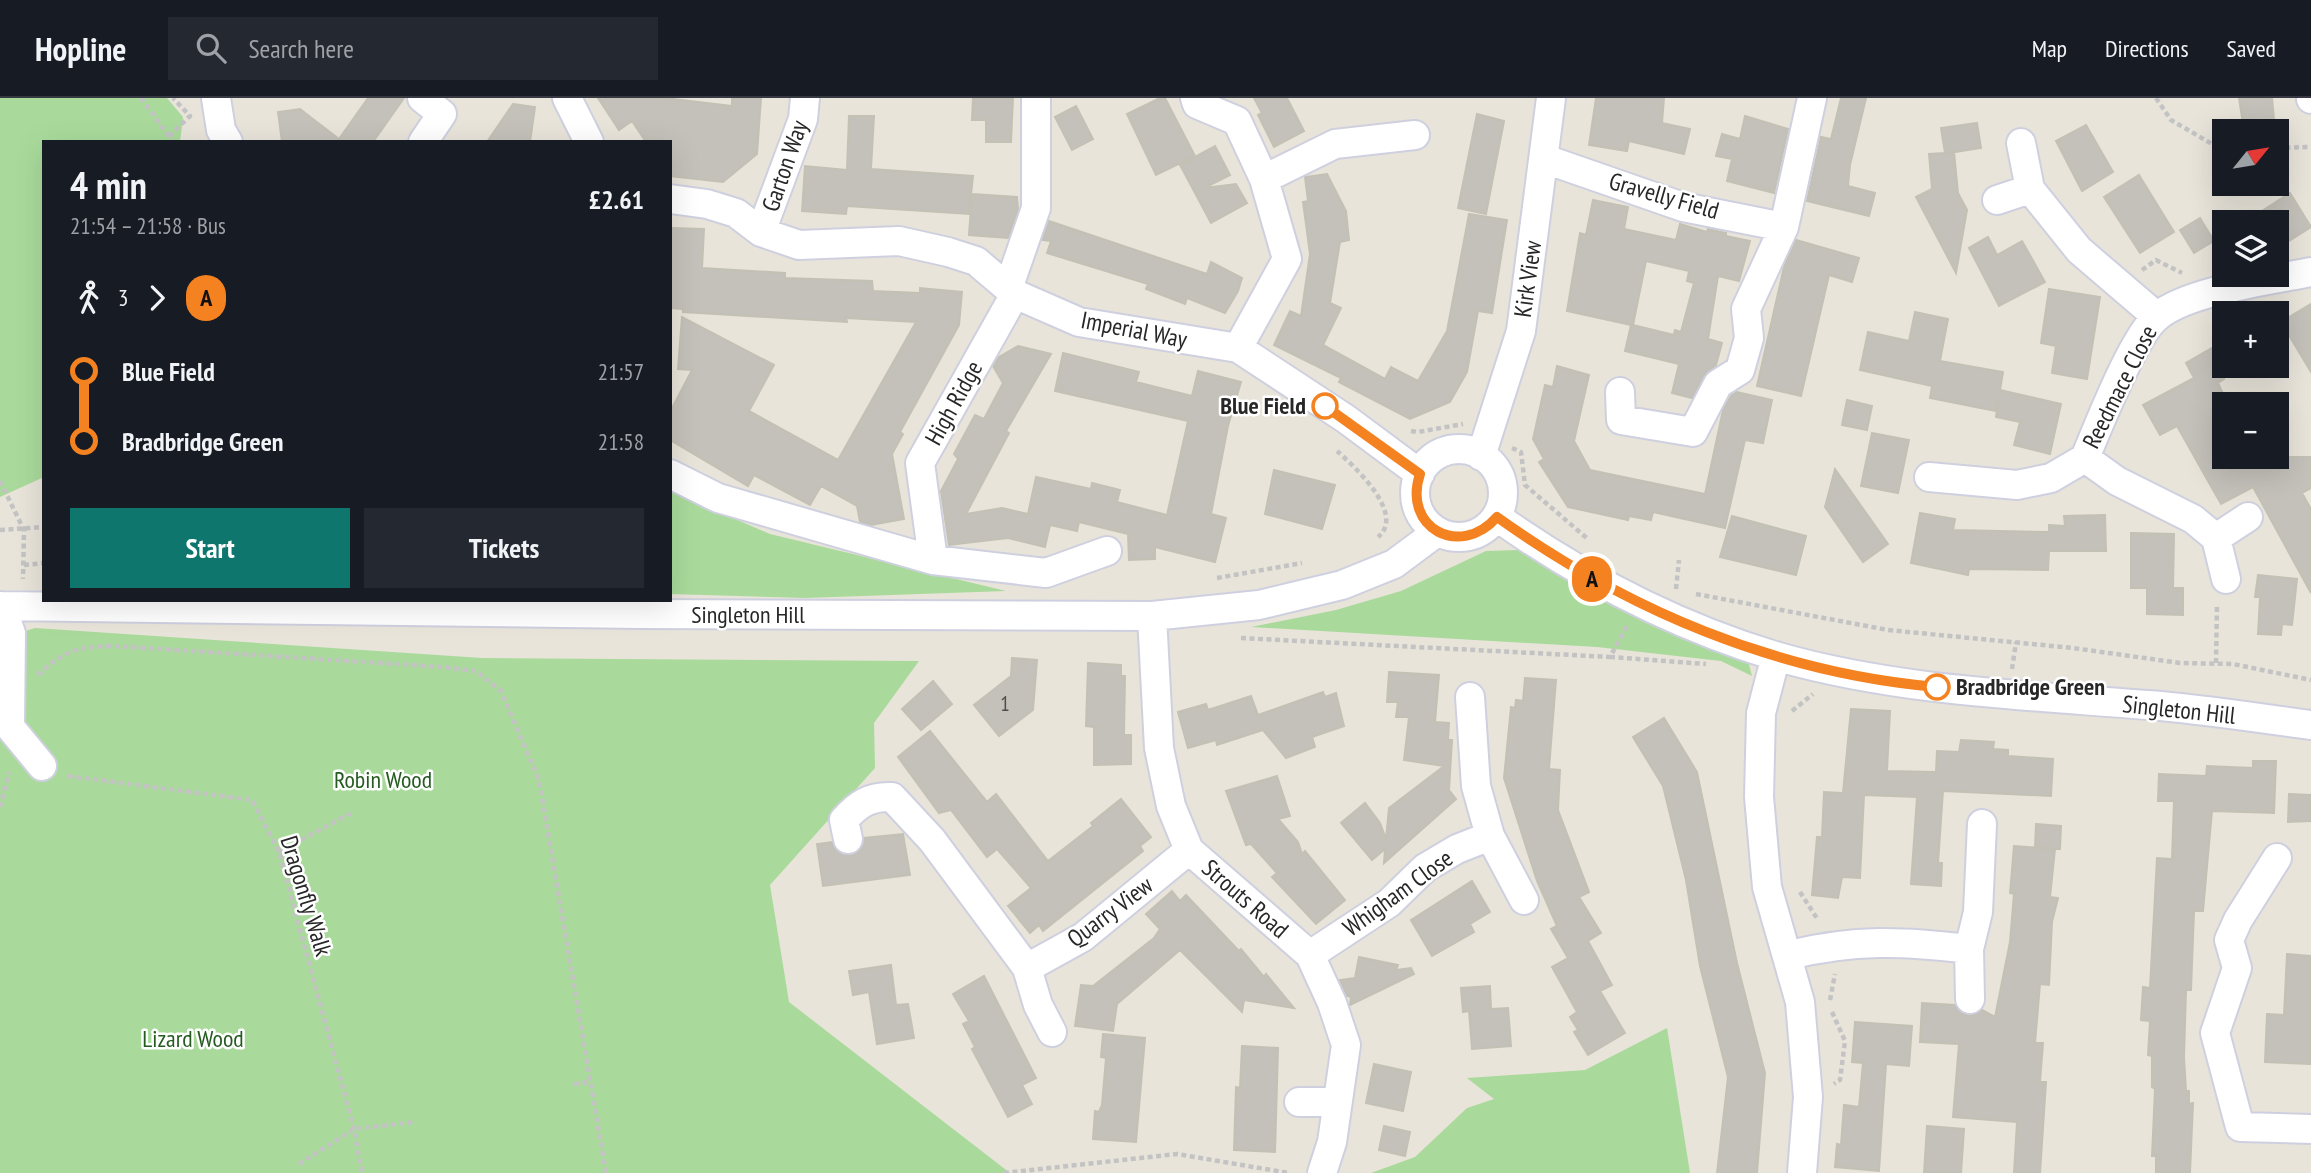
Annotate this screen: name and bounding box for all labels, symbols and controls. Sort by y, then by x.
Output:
search box [168,17,658,80]
text: Hopline [35,27,126,70]
icon: search [192,29,230,67]
text: Search here [248,32,354,65]
text: Map [2032,33,2067,64]
text: Directions [2105,33,2189,64]
text: Saved [2227,33,2276,64]
street label: Garton Way [754,116,815,216]
north arrow [2212,119,2289,196]
map controls [2212,119,2289,469]
text: 4 min [70,160,147,209]
street label: Gravelly Field [1606,165,1723,226]
text: £2.61 [589,183,644,216]
button: layers [2212,210,2289,287]
text: 21:54 – 21:58 · Bus [70,211,226,240]
street label: Kirk View [1507,238,1548,319]
icon: walk [70,279,108,317]
icon: forward [138,279,176,317]
text: A [200,282,212,313]
text: 3 [118,283,128,312]
button: + [2212,301,2289,378]
street label: Imperial Way [1079,304,1190,355]
street label: Reedmace Close [2075,320,2164,453]
text: Blue Field [122,355,215,388]
street label: High Ridge [918,355,989,450]
text: 21:57 [598,357,644,386]
place label: Blue Field [1220,390,1306,421]
button: − [2212,392,2289,469]
marker: Blue Field [1312,393,1338,419]
text: Bradbridge Green [122,425,284,458]
text: 21:58 [598,427,644,456]
button: Start [70,508,350,588]
button: Tickets [364,508,644,588]
line badge: A [1569,556,1615,602]
text: A [1586,563,1598,594]
street label: Singleton Hill [691,599,805,630]
place label: Bradbridge Green [1956,671,2105,702]
marker: Bradbridge Green [1924,674,1950,700]
street label: Singleton Hill [2121,688,2238,731]
house number: 1 [1000,690,1010,717]
park label: Robin Wood [334,764,432,795]
street label: Dragonfly Walk [274,832,340,960]
street label: Whigham Close [1337,842,1459,943]
street label: Strouts Road [1196,852,1295,945]
street label: Quarry View [1061,869,1159,954]
park label: Lizard Wood [142,1023,244,1054]

